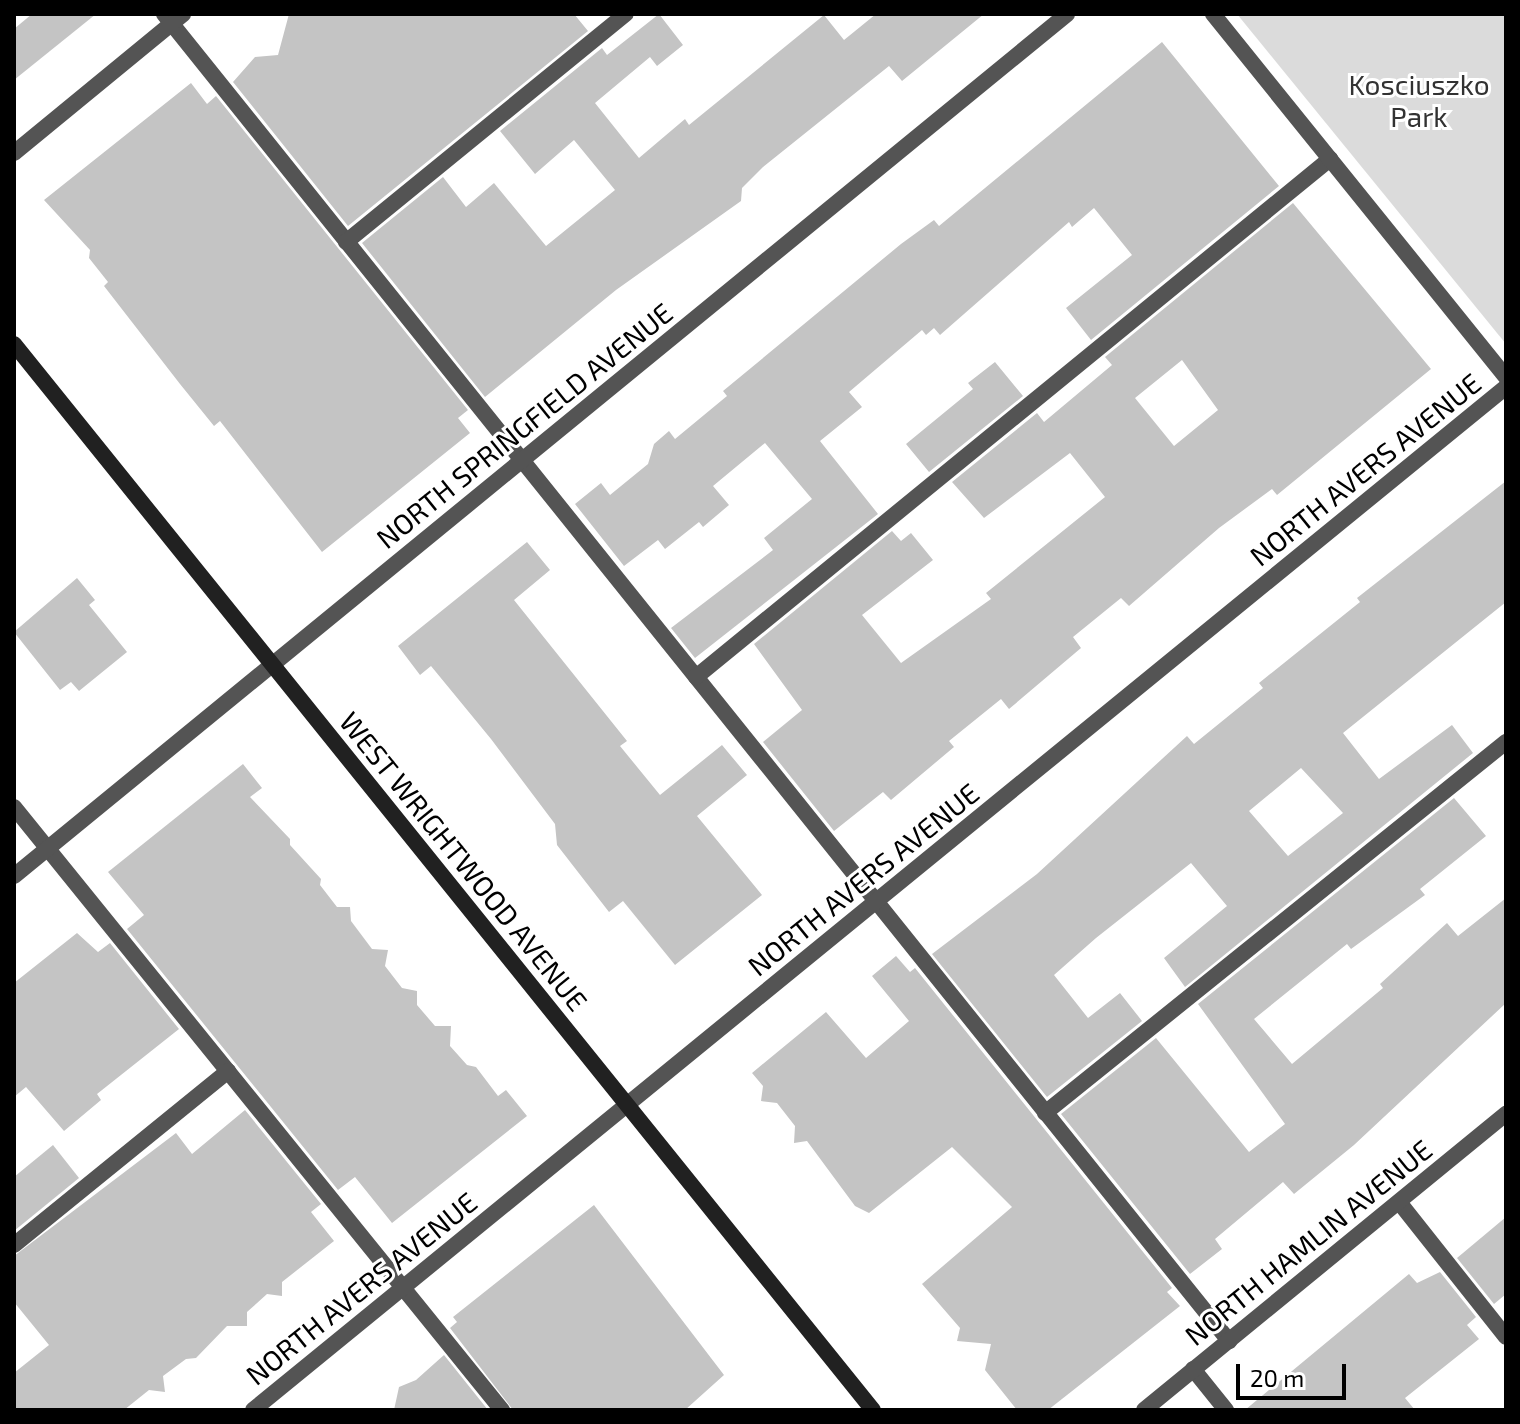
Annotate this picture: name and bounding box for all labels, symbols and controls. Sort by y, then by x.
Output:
park label: Kosciuszko Park [1348,67,1490,133]
street label: NORTH SPRINGFIELD AVENUE [369,295,679,555]
street label: NORTH AVERS AVENUE [1242,365,1488,573]
street label: WEST WRIGHTWOOD AVENUE [333,704,595,1018]
street label: NORTH AVERS AVENUE [740,775,986,983]
street label: NORTH HAMLIN AVENUE [1178,1132,1438,1352]
street label: NORTH AVERS AVENUE [238,1184,484,1392]
scale bar [1240,1348,1350,1398]
text: 20 m [1250,1363,1304,1392]

